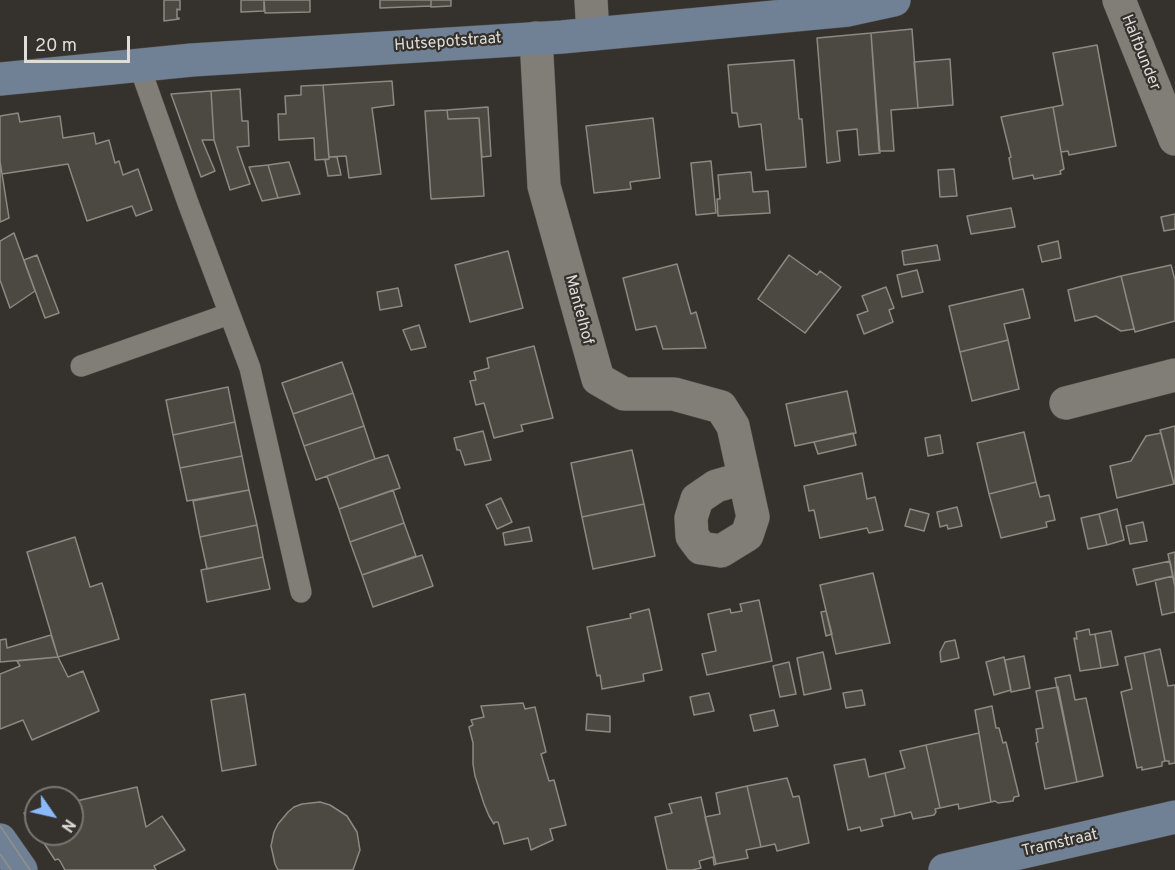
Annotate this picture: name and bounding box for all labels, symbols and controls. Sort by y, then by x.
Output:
street label: Halfbunder [1116,12,1164,94]
scale bar [27,24,134,62]
street label: Hutsepotstraat [394,30,502,56]
text: 20 m [35,35,77,58]
street label: Mantelhof [559,273,597,347]
north arrow [24,786,84,846]
text: N [56,815,79,835]
street label: Tramstraat [1020,826,1100,862]

